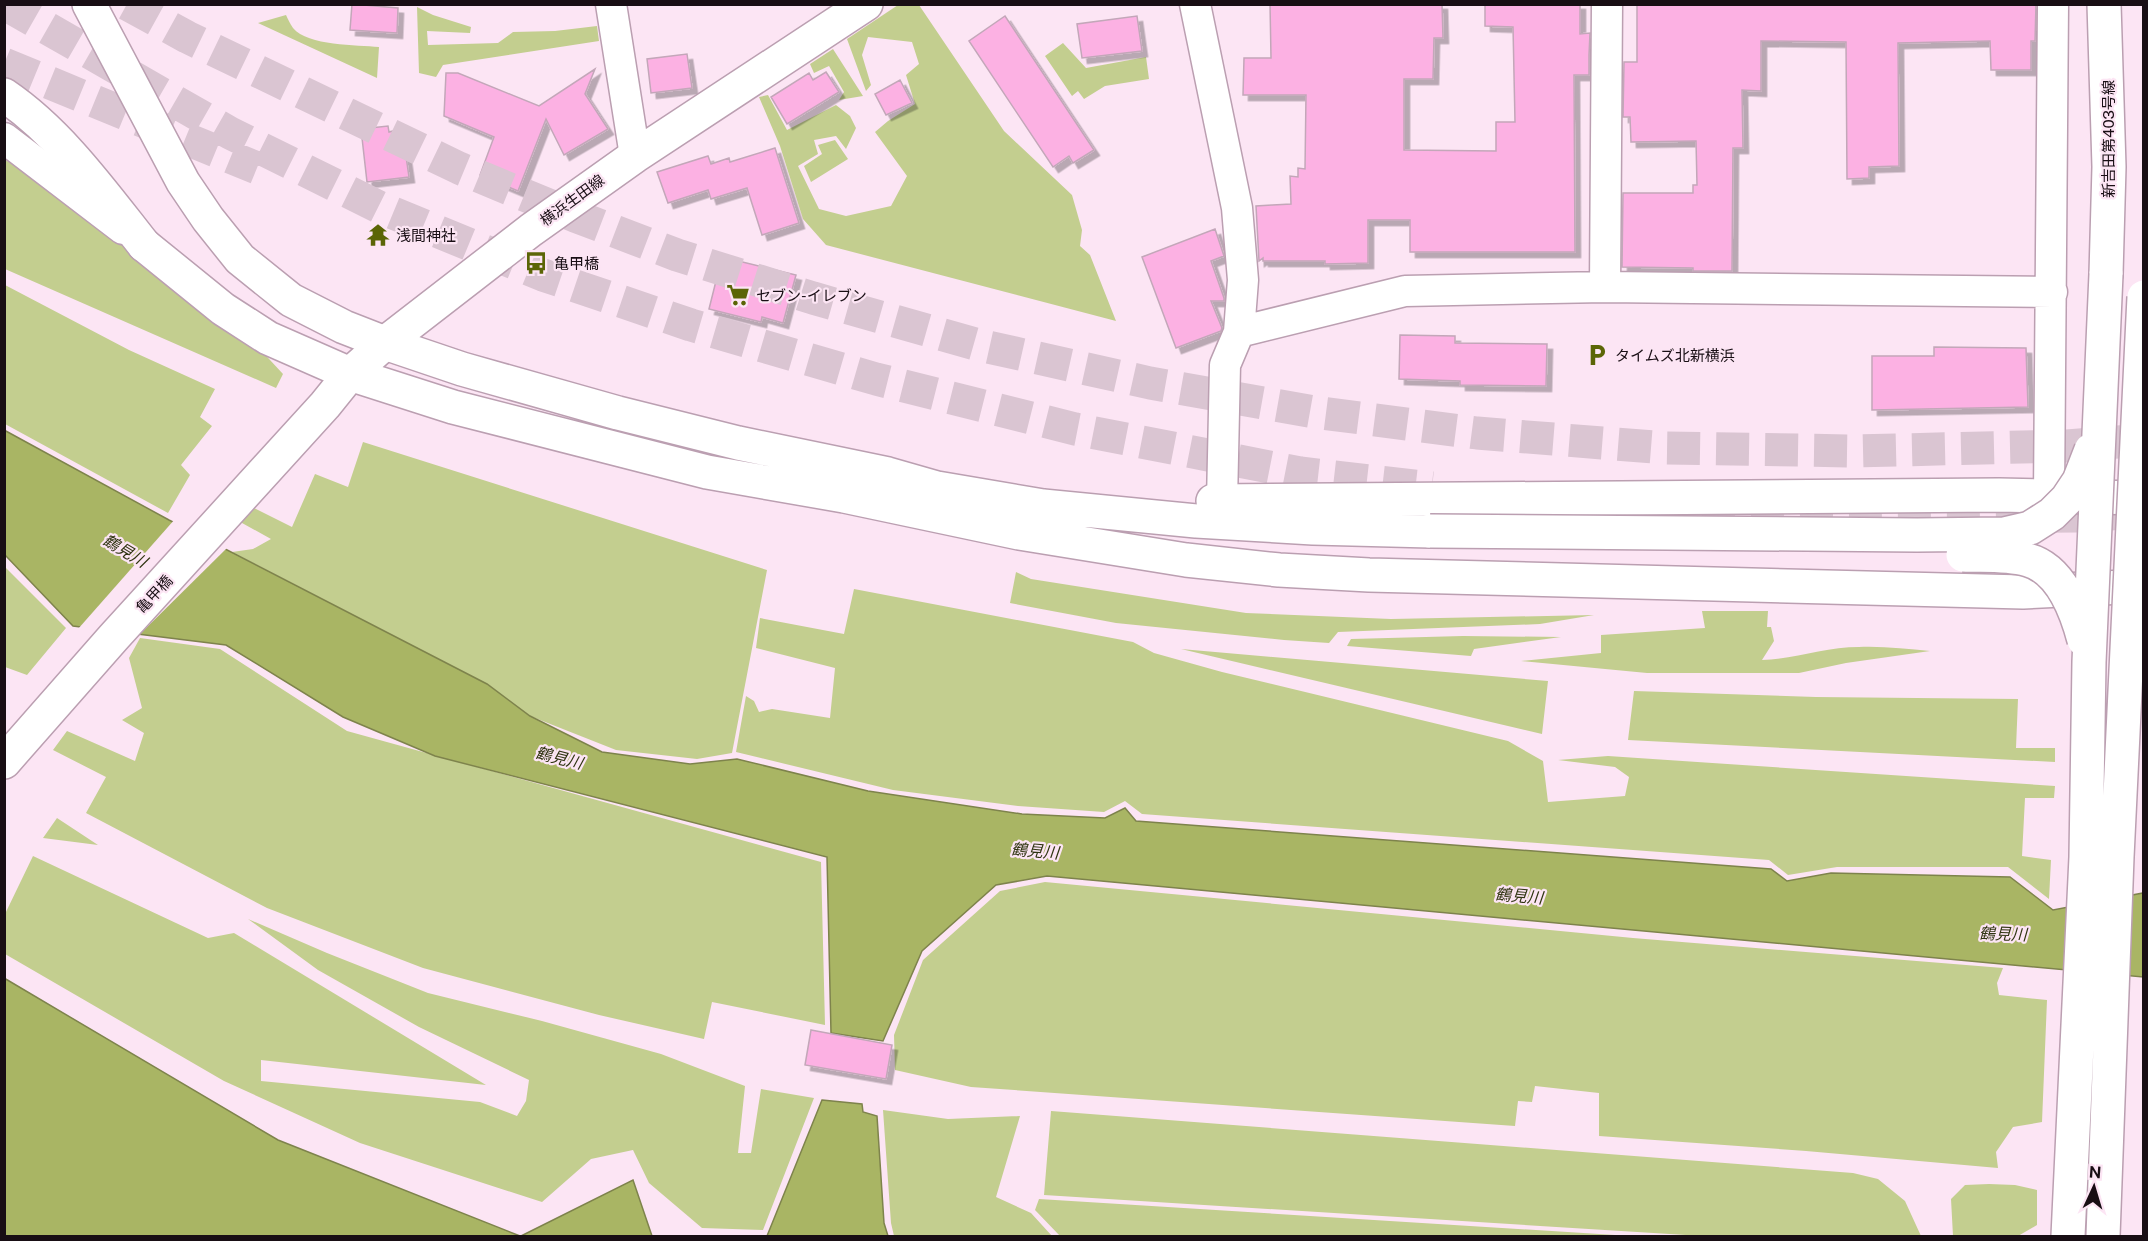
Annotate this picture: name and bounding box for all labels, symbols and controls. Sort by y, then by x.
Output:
street label: 新吉田第403号線 [2100,80,2117,198]
street label: 横浜生田線 [537,171,607,229]
temple icon: 浅間神社 [365,222,391,248]
place label: 浅間神社 [396,227,456,244]
bus stop icon: 亀甲橋 [523,250,549,276]
place label: 亀甲橋 [554,255,599,272]
supermarket icon: セブン-イレブン [725,282,751,308]
place label: セブン-イレブン [756,287,867,304]
parking icon: タイムズ北新横浜 [1584,342,1610,368]
place label: タイムズ北新横浜 [1615,347,1735,364]
water label: 鶴見川 [100,530,152,573]
street label: 亀甲橋 [132,572,176,616]
water label: 鶴見川 [533,743,587,774]
water label: 鶴見川 [1010,839,1062,863]
water label: 鶴見川 [1494,884,1546,908]
water label: 鶴見川 [1979,924,2029,944]
north arrow [2064,1157,2124,1217]
text: N [2088,1163,2102,1182]

